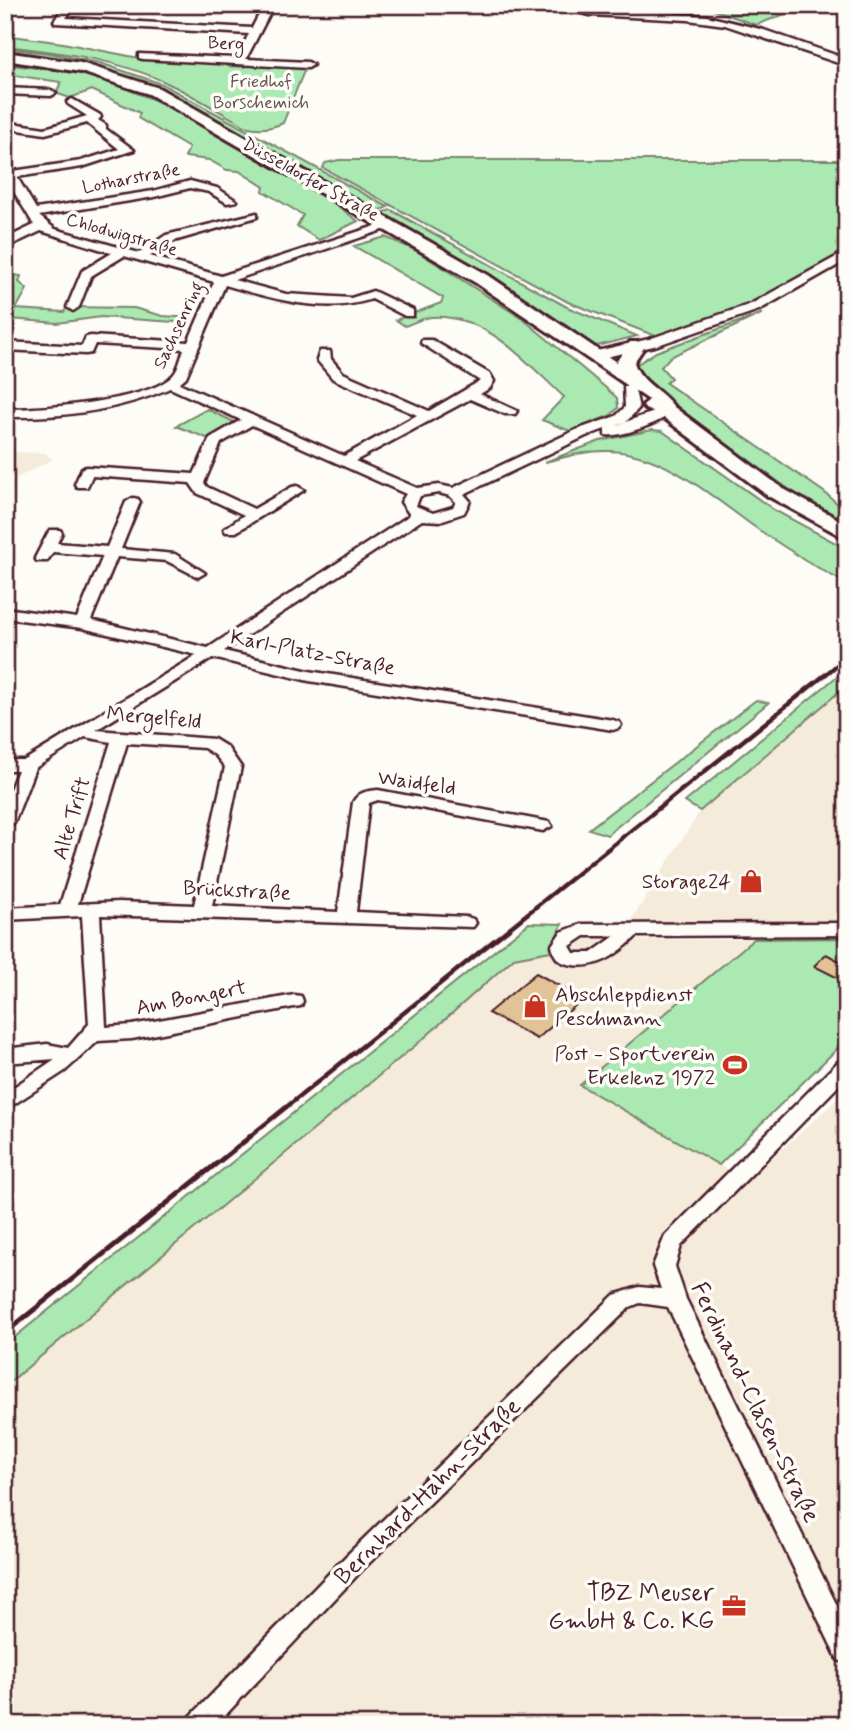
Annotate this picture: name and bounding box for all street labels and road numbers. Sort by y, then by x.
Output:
street label: Berg [207,31,245,58]
street label: Düsseldorfer Straße [238,132,383,228]
street label: Lotharstraße [80,158,182,200]
street label: Chlodwigstraße [63,208,180,263]
street label: Sachsenring [148,278,211,374]
street label: Karl-Platz-Straße [228,623,398,683]
street label: Mergelfeld [105,700,202,737]
street label: Waidfeld [376,764,458,802]
street label: Alte Trift [46,773,98,863]
street label: Brückstraße [182,874,292,908]
street label: Am Bongert [134,974,249,1022]
street label: Ferdinand-Clasen-Straße [683,1277,827,1528]
street label: Bernhard-Hahn-Straße [328,1392,528,1592]

